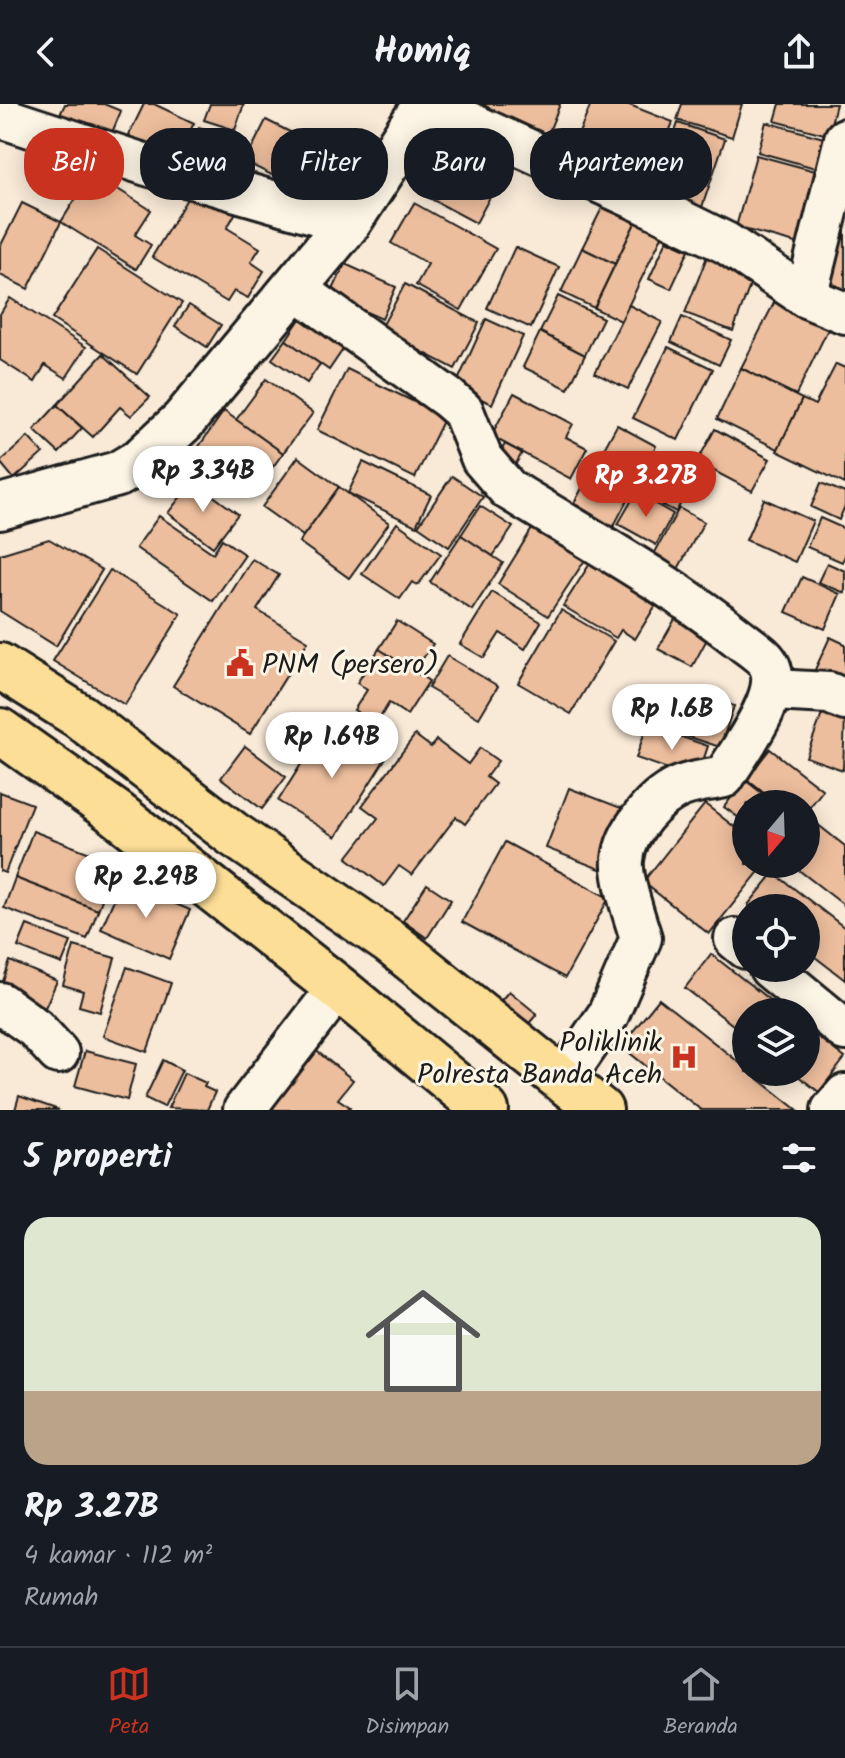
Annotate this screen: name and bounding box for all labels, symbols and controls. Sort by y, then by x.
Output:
text: Homiq [374,24,471,81]
icon: back [24,30,68,74]
icon: share [777,30,821,74]
chip: Beli [24,128,124,200]
chip: Sewa [140,128,255,200]
chip: Filter [271,128,388,200]
chip: Baru [404,128,514,200]
chip: Apartemen [530,128,712,200]
pin: Rp 3.34B [120,446,286,514]
text: Rp 3.34B [151,451,255,493]
pin: Rp 3.27B [563,451,729,519]
text: Rp 3.27B [594,456,698,498]
place label: PNM (persero) [262,643,439,688]
public building icon: PNM (persero) [225,648,255,678]
pin: Rp 1.6B [598,684,746,752]
text: Rp 1.6B [630,689,714,731]
pin: Rp 1.69B [249,712,415,780]
text: Rp 1.69B [283,717,381,759]
north arrow [732,790,820,878]
map controls [732,790,820,1086]
pin: Rp 2.29B [63,852,229,920]
text: Rp 2.29B [93,857,199,899]
button: locate [732,894,820,982]
button: layers [732,998,820,1086]
place label: Poliklinik Polresta Banda Aceh [417,1021,663,1098]
hospital icon: Poliklinik Polresta Banda Aceh [669,1042,699,1072]
text: 5 properti [24,1131,172,1185]
icon: filters [777,1136,821,1180]
icon: home [351,1269,495,1413]
text: Rp 3.27B [24,1481,160,1535]
text: 4 kamar · 112 m² [24,1535,212,1577]
text: Rumah [24,1577,99,1619]
tab: Peta [107,1662,151,1745]
tab: Disimpan [365,1662,449,1745]
tab: Beranda [663,1662,738,1745]

